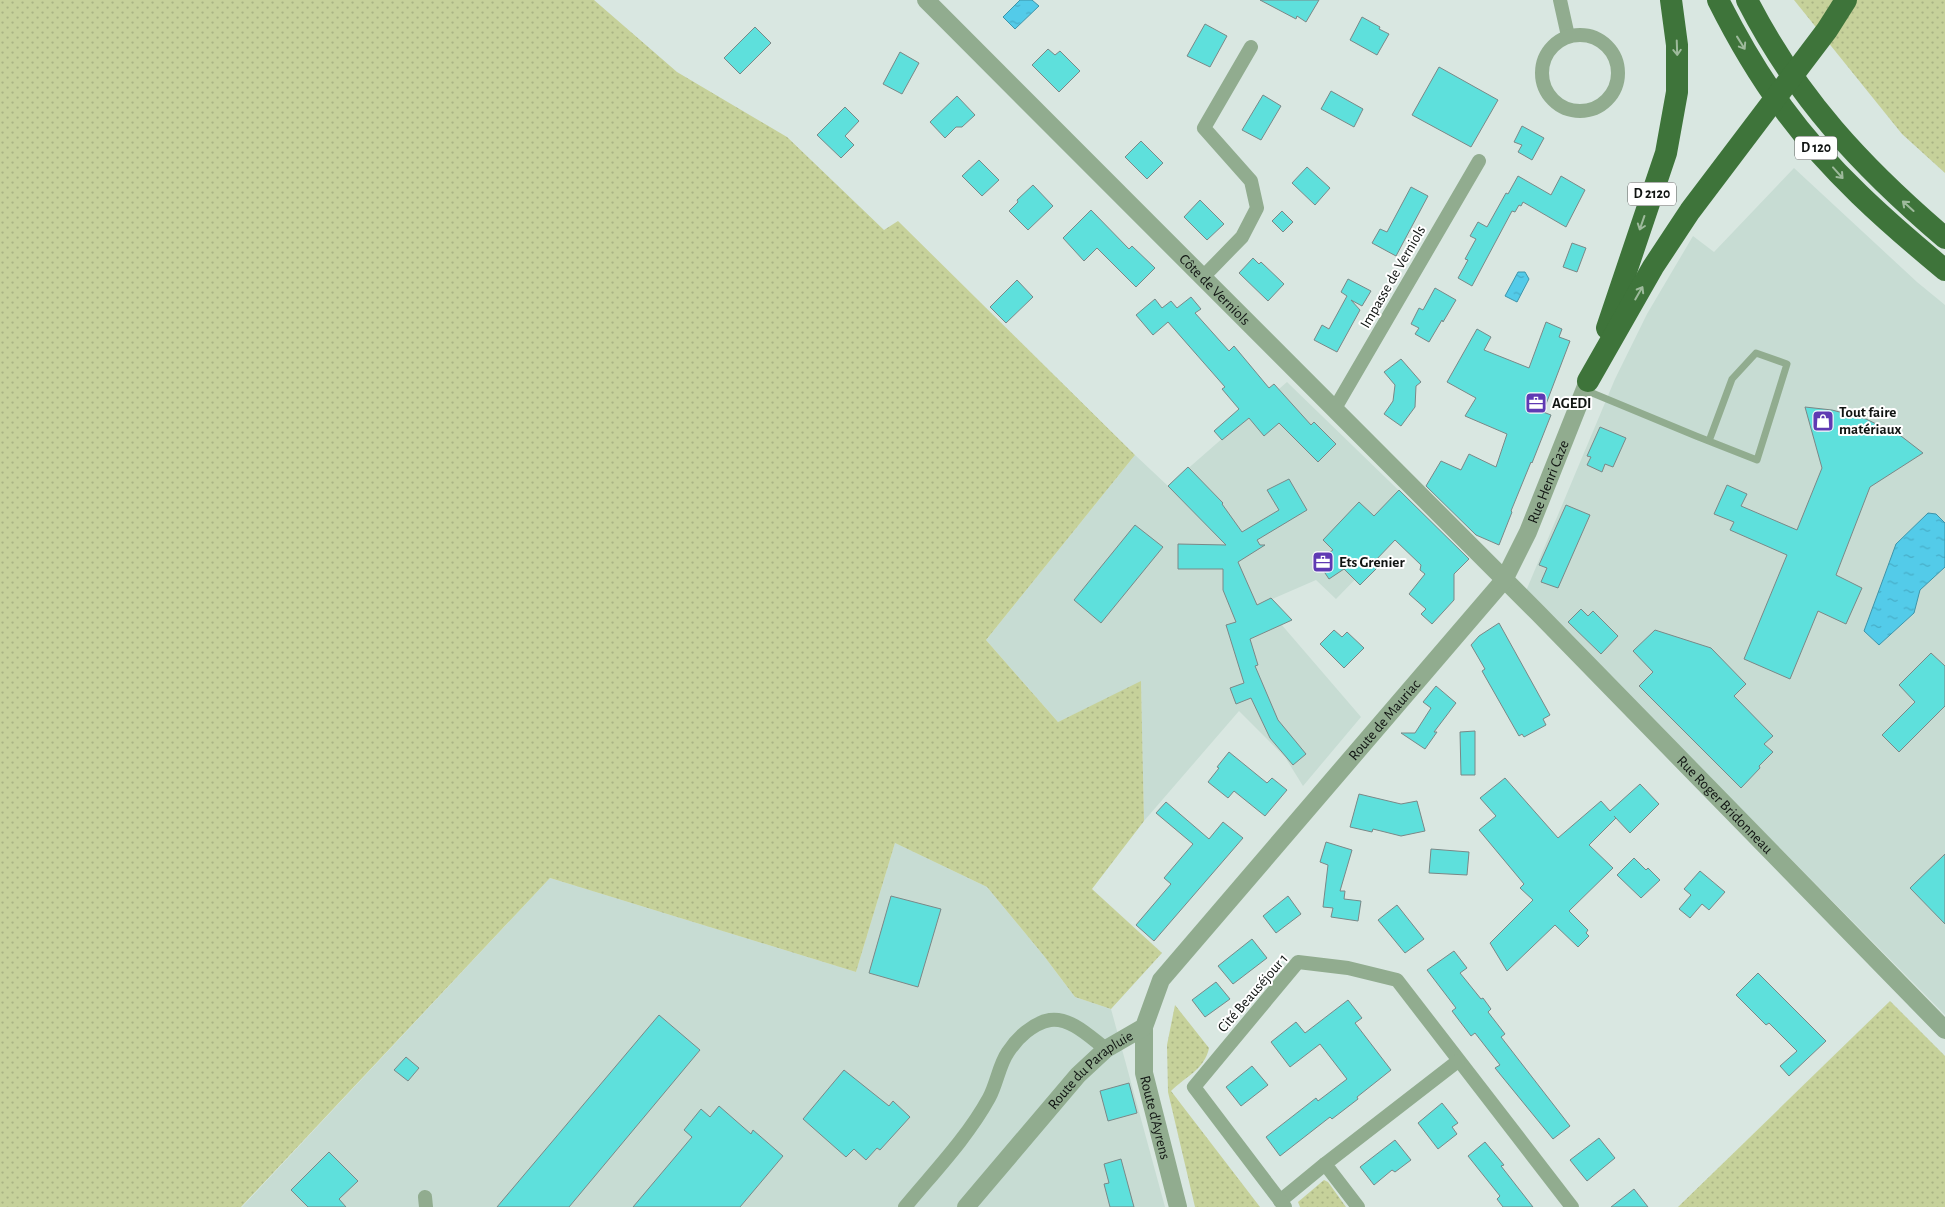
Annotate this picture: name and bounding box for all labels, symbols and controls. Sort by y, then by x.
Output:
one-way arrow [1735,36,1746,50]
one-way arrow [1672,40,1682,56]
road number: D 120 [1795,136,1837,160]
one-way arrow [1832,166,1844,179]
road number: D 2120 [1628,182,1676,205]
one-way arrow [1902,200,1915,212]
one-way arrow [1637,215,1647,231]
street label: Impasse de Verniols [1358,223,1428,331]
street label: Côte de Verniols [1177,251,1253,328]
one-way arrow [1634,286,1644,300]
office icon: AGEDI [1524,391,1548,415]
place label: AGEDI [1552,396,1592,411]
place label: Tout faire matériaux [1839,405,1902,437]
shop icon: Tout faire matériaux [1811,409,1835,433]
street label: Rue Henri Caze [1525,438,1571,525]
office icon: Ets Grenier [1311,550,1335,574]
place label: Ets Grenier [1339,555,1405,570]
street label: Route de Mauriac [1345,676,1423,763]
street label: Rue Roger Bridonneau [1674,753,1776,857]
street label: Cité Beauséjour 1 [1215,951,1291,1035]
street label: Route du Parapluie [1045,1028,1136,1112]
street label: Route d'Ayrens [1137,1074,1173,1161]

